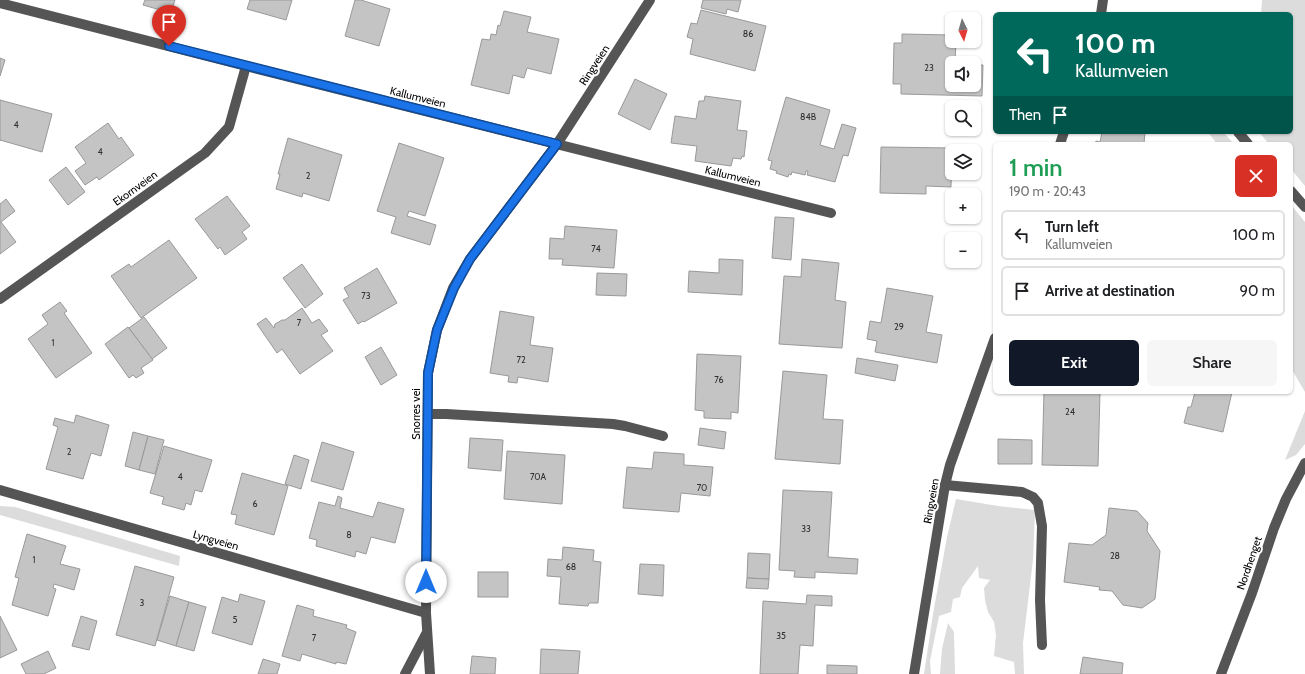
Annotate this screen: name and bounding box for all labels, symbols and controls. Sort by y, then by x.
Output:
pin [152,5,186,46]
icon: arrive [158,11,180,33]
north arrow [945,12,981,48]
map controls [945,12,981,268]
text: 100 m [1075,26,1156,60]
house number: 86 [743,28,753,39]
icon: left [1009,28,1061,80]
street label: Ringveien [576,42,612,88]
button: sound [945,56,981,92]
text: Kallumveien [1075,60,1168,82]
house number: 23 [924,62,934,73]
street label: Kallumveien [389,83,447,111]
button: search [945,100,981,136]
icon: arrive [1049,104,1071,126]
text: Then [1009,106,1041,124]
house number: 84B [800,111,817,122]
house number: 4 [13,119,19,130]
button: layers [945,144,981,180]
house number: 4 [97,146,103,157]
text: 1 min [1009,153,1063,182]
button: close [1235,155,1277,197]
street label: Kallumveien [704,162,762,190]
street label: Ekornveien [110,167,160,209]
house number: 2 [306,170,311,181]
text: 190 m · 20:43 [1009,183,1086,199]
button: + [945,188,981,224]
text: Turn left [1045,218,1099,236]
icon: left [1011,224,1033,246]
text: 100 m [1233,226,1275,244]
button: − [945,232,981,268]
text: Kallumveien [1045,236,1112,252]
house number: 74 [591,243,601,254]
icon: arrive [1011,280,1033,302]
text: Arrive at destination [1045,282,1175,300]
text: 90 m [1239,282,1275,300]
house number: 73 [361,290,371,301]
house number: 7 [297,317,302,328]
house number: 29 [894,321,904,332]
house number: 1 [52,337,55,348]
button: Exit [1009,340,1139,386]
button: Share [1147,340,1277,386]
house number: 72 [516,354,526,365]
house number: 76 [714,374,724,385]
street label: Snorres vei [409,388,423,440]
house number: 24 [1065,406,1075,417]
house number: 2 [67,446,72,457]
house number: 4 [177,471,183,482]
house number: 70A [530,471,547,482]
street label: Ringveien [920,477,942,525]
house number: 70 [697,482,707,493]
house number: 6 [252,498,258,509]
house number: 33 [801,523,811,534]
street label: Lyngveien [192,527,240,553]
house number: 8 [346,529,352,540]
street label: Nordhenget [1233,534,1265,592]
house number: 28 [1110,550,1120,561]
house number: 1 [33,554,36,565]
position arrow [405,561,447,603]
house number: 68 [566,561,576,572]
house number: 3 [140,597,145,608]
house number: 5 [233,614,238,625]
house number: 35 [776,630,786,641]
house number: 7 [312,632,317,643]

